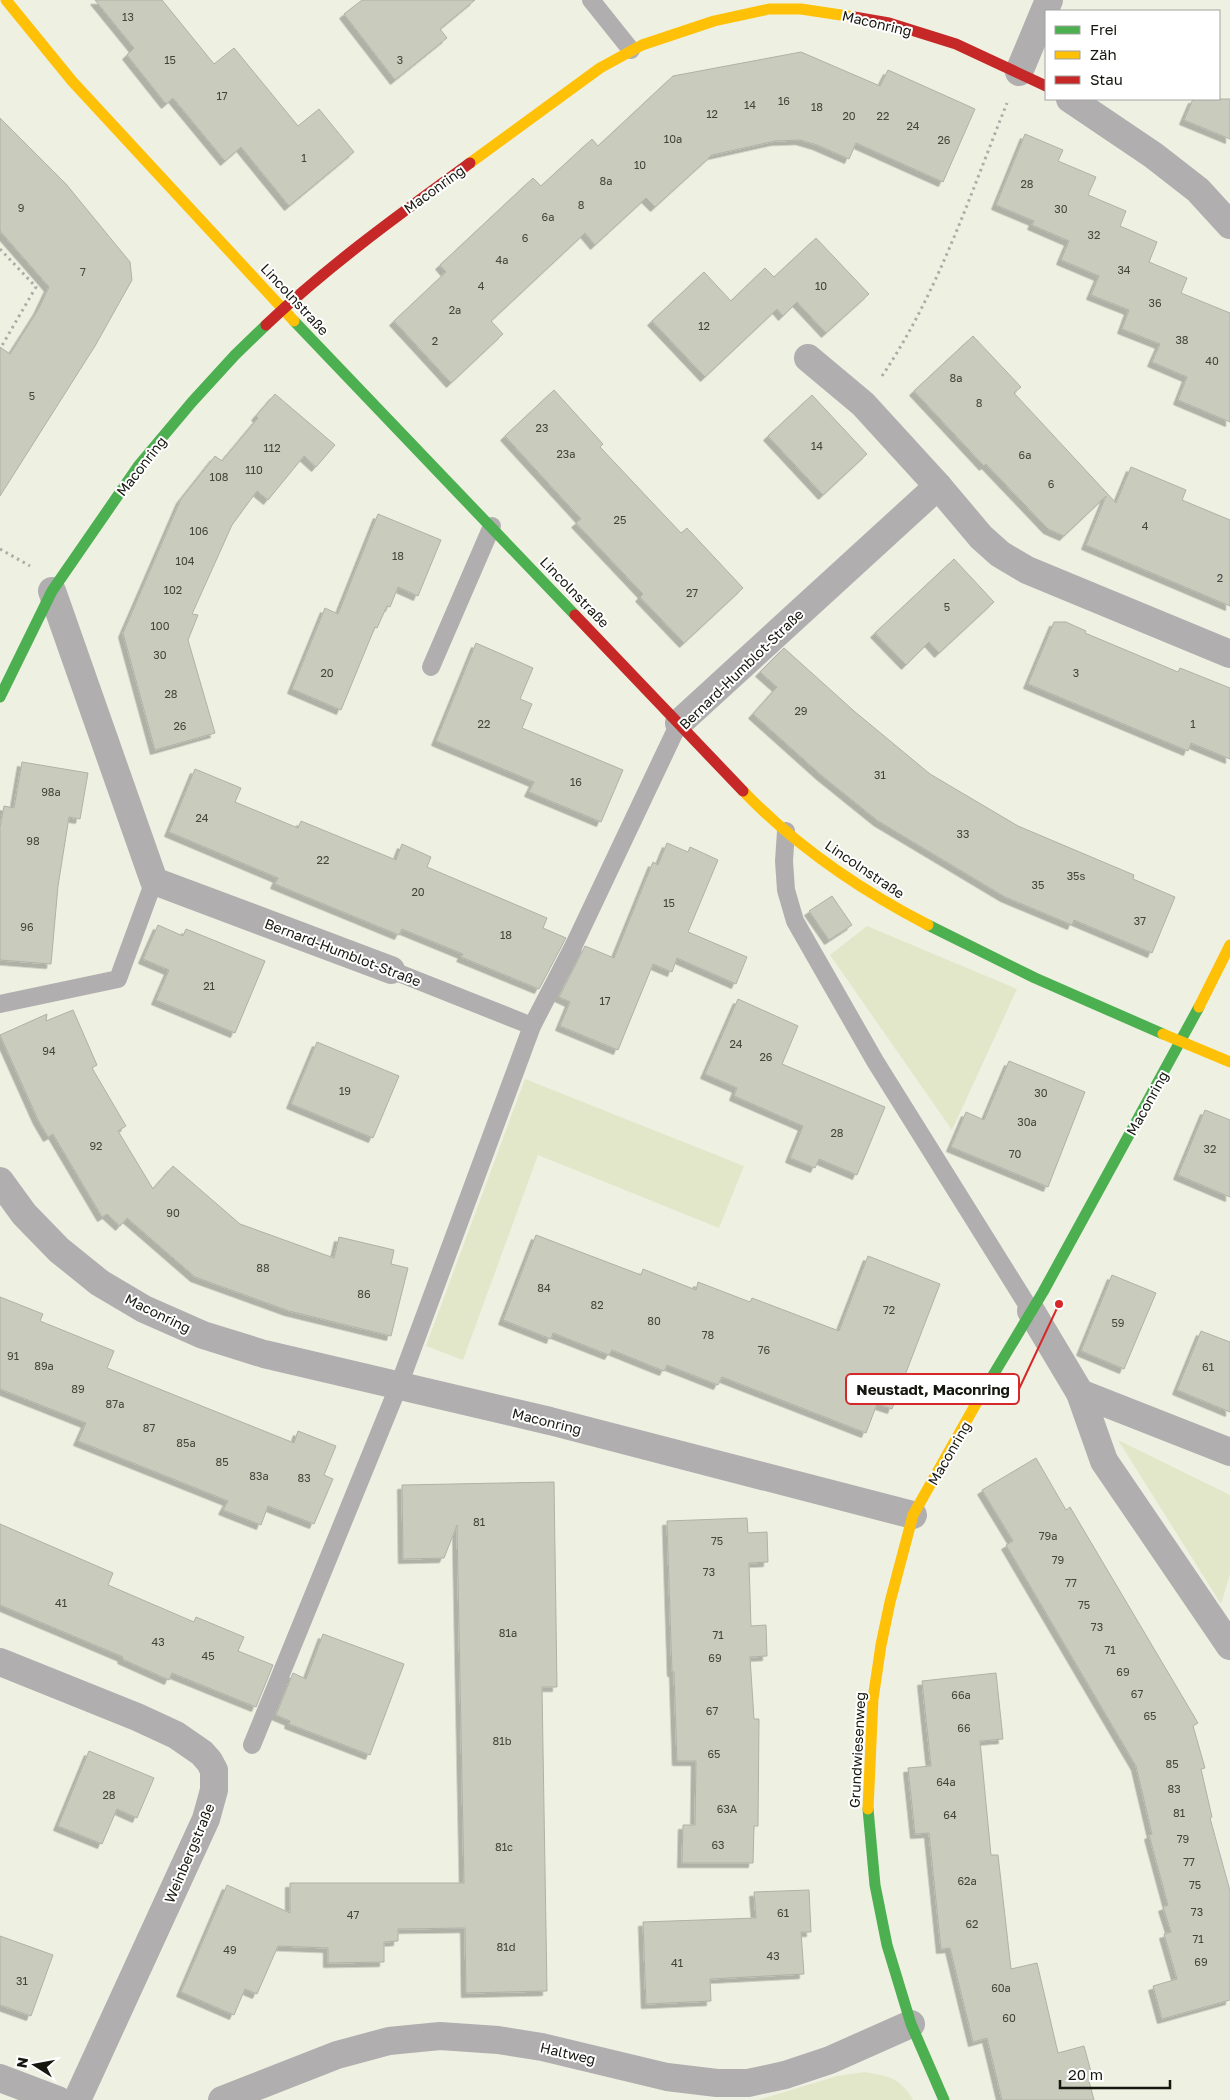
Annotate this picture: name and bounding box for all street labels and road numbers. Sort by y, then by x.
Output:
street label: Maconring [840,7,914,39]
street label: Maconring [400,161,468,217]
street label: Lincolnstraße [257,260,333,338]
street label: Maconring [112,433,170,499]
street label: Lincolnstraße [537,553,613,631]
street label: Bernard-Humblot-Straße [675,605,807,733]
street label: Lincolnstraße [822,836,908,902]
street label: Bernard-Humblot-Straße [262,914,424,990]
street label: Maconring [1122,1068,1172,1138]
street label: Maconring [122,1290,194,1336]
street label: Maconring [510,1404,584,1438]
street label: Maconring [924,1418,974,1488]
street label: Grundwiesenweg [845,1692,869,1808]
street label: Weinbergstraße [160,1801,218,1905]
street label: Haltweg [539,2038,597,2068]

